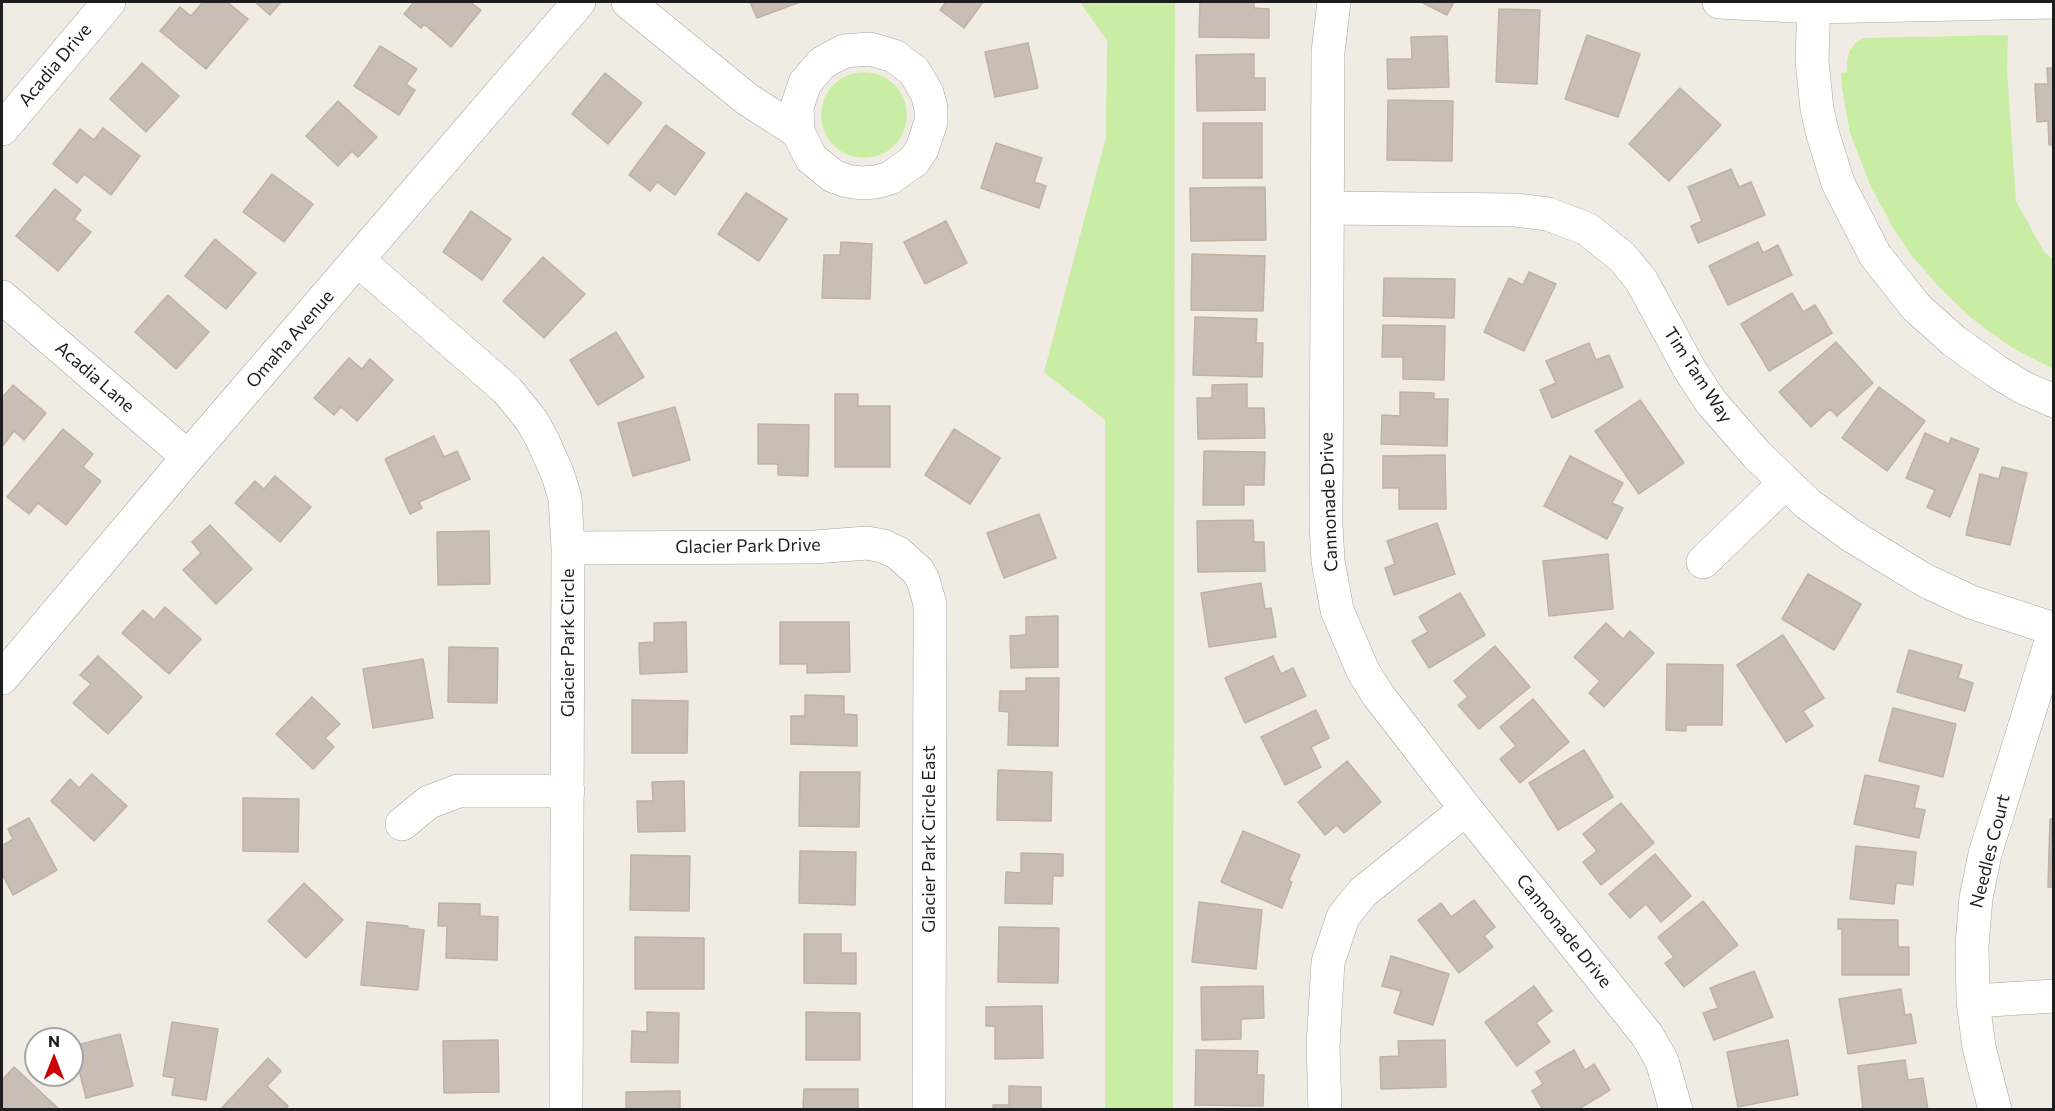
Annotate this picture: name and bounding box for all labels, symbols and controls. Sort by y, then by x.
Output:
street label: Acadia Drive [14,19,96,111]
street label: Omaha Avenue [242,285,338,393]
street label: Tim Tam Way [1659,323,1737,427]
street label: Acadia Lane [51,337,139,417]
street label: Cannonade Drive [1316,432,1342,572]
street label: Glacier Park Drive [675,534,821,558]
street label: Glacier Park Circle [557,569,579,717]
street label: Glacier Park Circle East [918,745,940,933]
street label: Needles Court [1965,792,2015,910]
street label: Cannonade Drive [1512,870,1616,992]
north arrow [24,1027,84,1087]
text: N [48,1031,60,1050]

